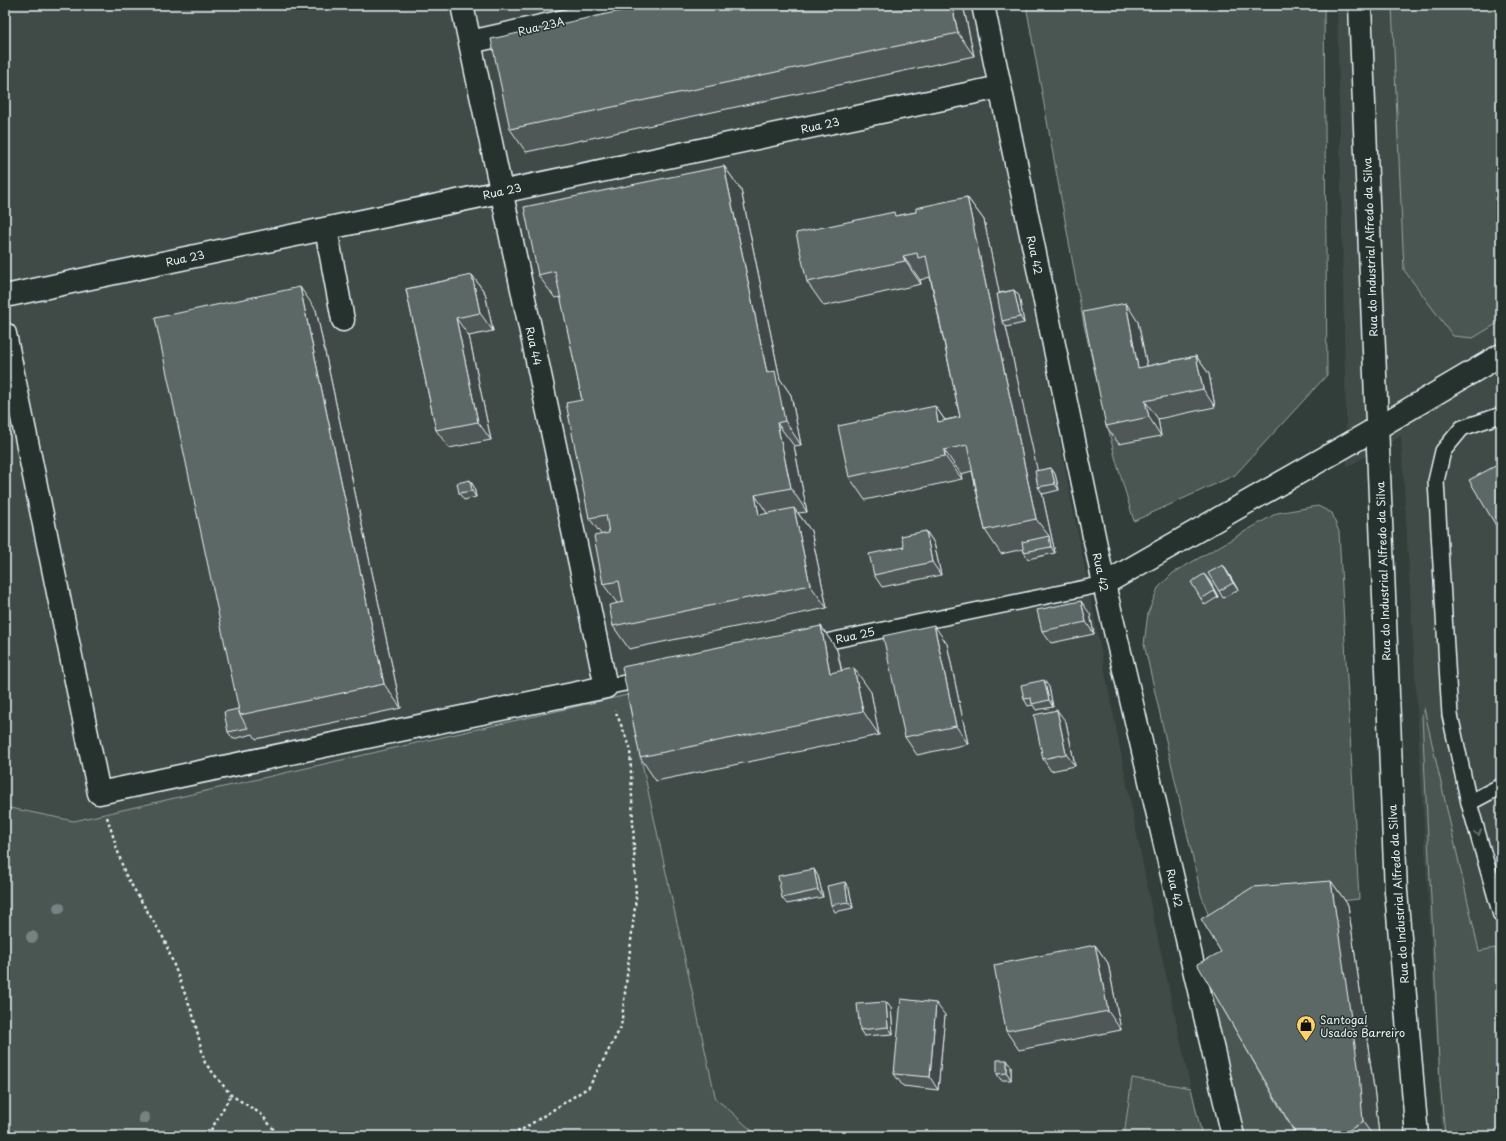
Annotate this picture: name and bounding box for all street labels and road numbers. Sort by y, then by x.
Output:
street label: Rua 23A [516,12,566,40]
street label: Rua 23 [799,113,841,137]
street label: Rua do Industrial Alfredo da Silva [1358,157,1382,337]
street label: Rua 23 [481,179,523,203]
street label: Rua 42 [1023,234,1047,276]
street label: Rua 23 [164,246,206,270]
street label: Rua 44 [522,325,546,367]
street label: Rua do Industrial Alfredo da Silva [1371,481,1395,661]
street label: Rua 42 [1089,551,1113,593]
street label: Rua 25 [834,623,876,647]
street label: Rua do Industrial Alfredo da Silva [1383,804,1413,984]
street label: Rua 42 [1162,867,1188,909]

